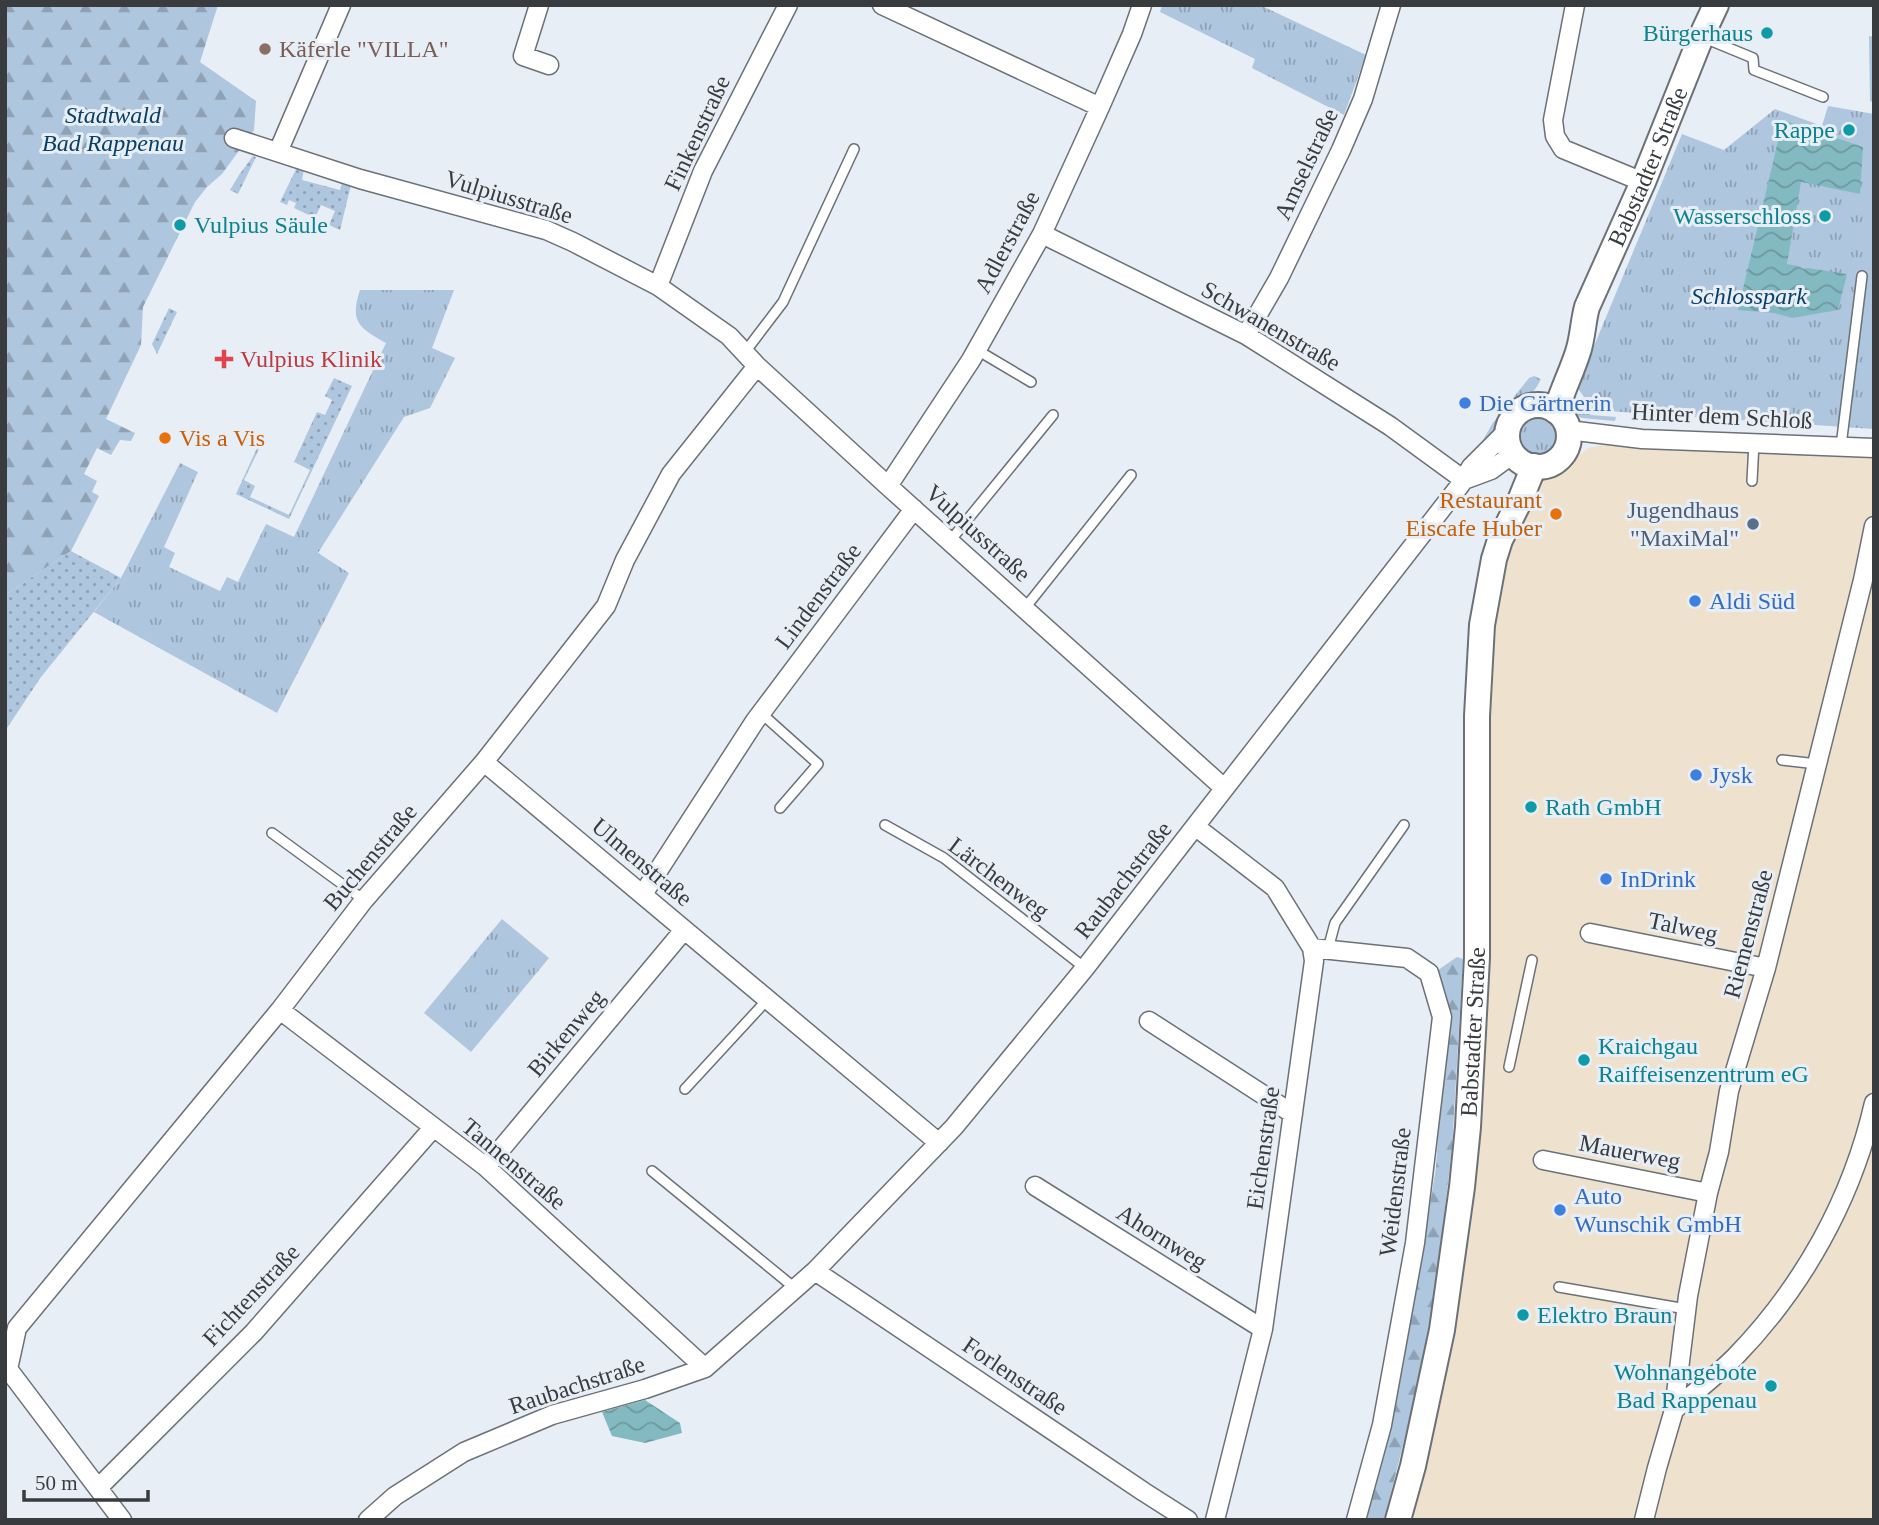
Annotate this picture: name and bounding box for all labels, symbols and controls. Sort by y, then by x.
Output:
place label: Bürgerhaus [1643,20,1753,46]
marker: Bürgerhaus [1759,25,1775,41]
place label: Käferle "VILLA" [279,36,449,62]
marker: Käferle "VILLA" [257,41,273,57]
street label: Finkenstraße [659,71,735,195]
street label: Babstadter Straße [1603,83,1693,250]
park label: Stadtwald Bad Rappenau [42,102,184,156]
street label: Amselstraße [1269,104,1343,224]
place label: Rappe [1774,117,1835,143]
marker: Rappe [1841,122,1857,138]
street label: Vulpiusstraße [442,165,576,229]
street label: Adlerstraße [969,186,1045,298]
place label: Wasserschloss [1673,203,1811,229]
marker: Wasserschloss [1817,208,1833,224]
place label: Vulpius Säule [194,212,328,238]
marker: Vulpius Säule [172,217,188,233]
street label: Schwanenstraße [1197,276,1345,376]
park label: Schlosspark [1691,283,1807,309]
place label: Vulpius Klinik [240,346,382,372]
marker: Vulpius Klinik [214,349,234,369]
place label: Die Gärtnerin [1479,390,1612,416]
marker: Die Gärtnerin [1457,395,1473,411]
street label: Hinter dem Schloß [1631,398,1813,434]
place label: Vis a Vis [179,425,265,451]
marker: Vis a Vis [157,430,173,446]
street label: Vulpiusstraße [920,479,1036,587]
place label: Restaurant Eiscafe Huber [1405,487,1542,541]
place label: Jugendhaus "MaxiMal" [1627,497,1739,551]
marker: Restaurant Eiscafe Huber [1548,506,1564,522]
marker: Jugendhaus "MaxiMal" [1745,516,1761,532]
street label: Lindenstraße [770,538,866,654]
place label: Aldi Süd [1709,588,1795,614]
marker: Aldi Süd [1687,593,1703,609]
place label: Jysk [1710,762,1753,788]
marker: Jysk [1688,767,1704,783]
place label: Rath GmbH [1545,794,1662,820]
street label: Buchenstraße [318,799,422,915]
marker: Rath GmbH [1523,799,1539,815]
street label: Ulmenstraße [587,813,697,911]
street label: Raubachstraße [1069,816,1177,944]
street label: Lärchenweg [944,832,1054,924]
place label: InDrink [1620,866,1696,892]
street label: Riemenstraße [1718,867,1778,1001]
marker: InDrink [1598,871,1614,887]
street label: Talweg [1646,907,1720,947]
street label: Babstadter Straße [1456,947,1490,1118]
street label: Birkenweg [522,984,610,1082]
place label: Kraichgau Raiffeisenzentrum eG [1598,1033,1809,1087]
marker: Kraichgau Raiffeisenzentrum eG [1576,1052,1592,1068]
street label: Eichenstraße [1242,1085,1284,1211]
street label: Tannenstraße [457,1113,571,1215]
street label: Weidenstraße [1374,1126,1416,1258]
street label: Mauerweg [1577,1129,1683,1175]
place label: Auto Wunschik GmbH [1574,1183,1742,1237]
street label: Ahornweg [1112,1199,1212,1275]
marker: Auto Wunschik GmbH [1552,1202,1568,1218]
street label: Fichtenstraße [197,1239,305,1351]
place label: Elektro Braun [1537,1302,1672,1328]
marker: Elektro Braun [1515,1307,1531,1323]
street label: Forlenstraße [958,1332,1072,1420]
street label: Raubachstraße [506,1351,648,1419]
place label: Wohnangebote Bad Rappenau [1614,1359,1757,1413]
marker: Wohnangebote Bad Rappenau [1763,1378,1779,1394]
scale bar [24,1458,149,1502]
text: 50 m [35,1471,78,1495]

